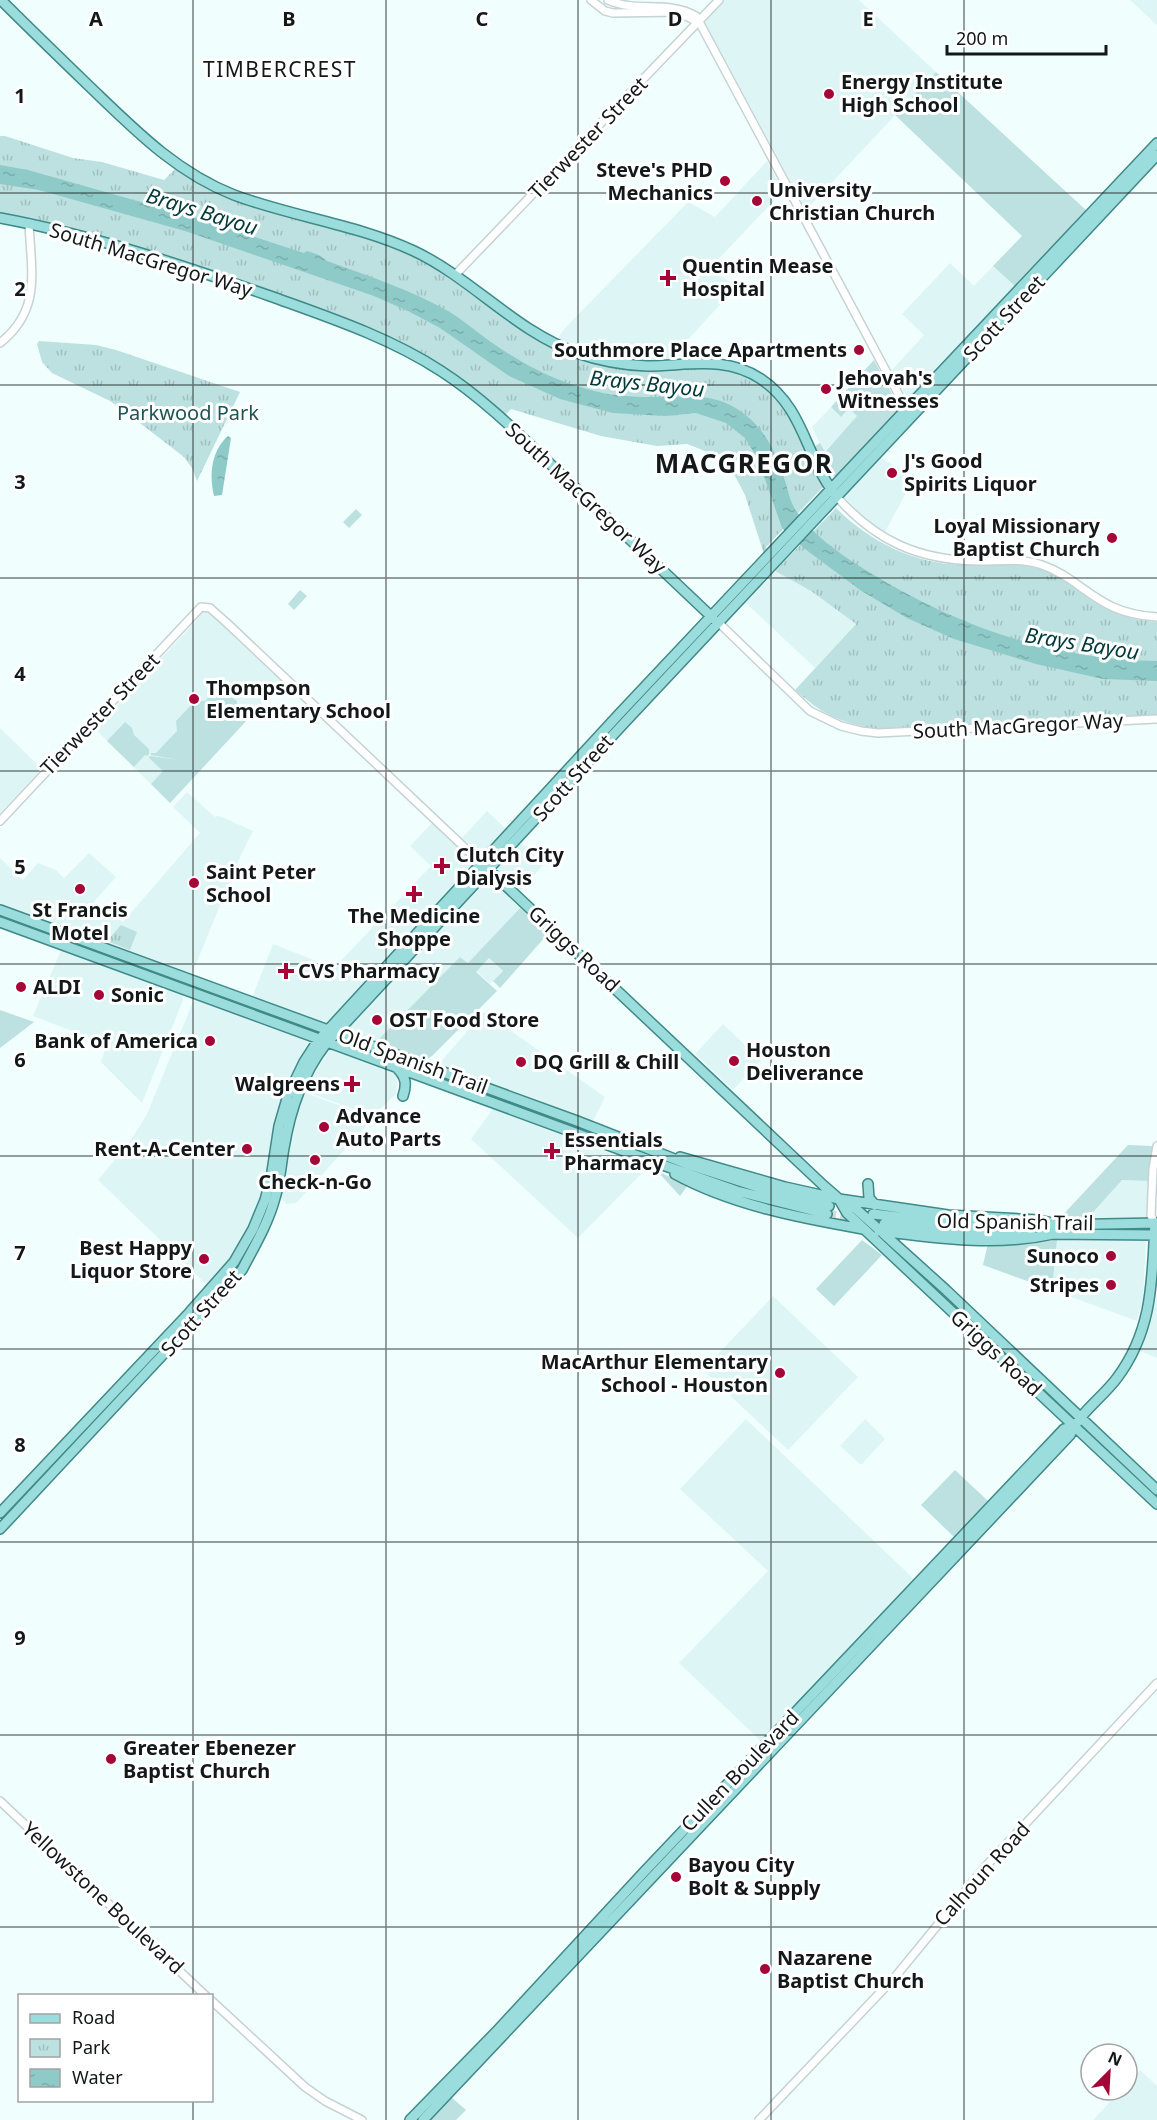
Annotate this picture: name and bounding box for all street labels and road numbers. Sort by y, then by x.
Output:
street label: Tierwester Street [522,71,653,205]
street label: South MacGregor Way [47,216,256,303]
street label: Scott Street [957,269,1050,366]
street label: South MacGregor Way [500,416,673,580]
street label: Tierwester Street [34,647,165,781]
street label: South MacGregor Way [912,706,1125,744]
street label: Scott Street [526,728,619,827]
street label: Griggs Road [523,899,626,998]
street label: Old Spanish Trail [335,1021,492,1100]
street label: Old Spanish Trail [936,1207,1094,1236]
street label: Scott Street [154,1263,247,1362]
street label: Griggs Road [945,1303,1048,1402]
street label: Cullen Boulevard [675,1704,805,1837]
street label: Yellowstone Boulevard [17,1815,190,1980]
street label: Calhoun Road [928,1816,1036,1932]

